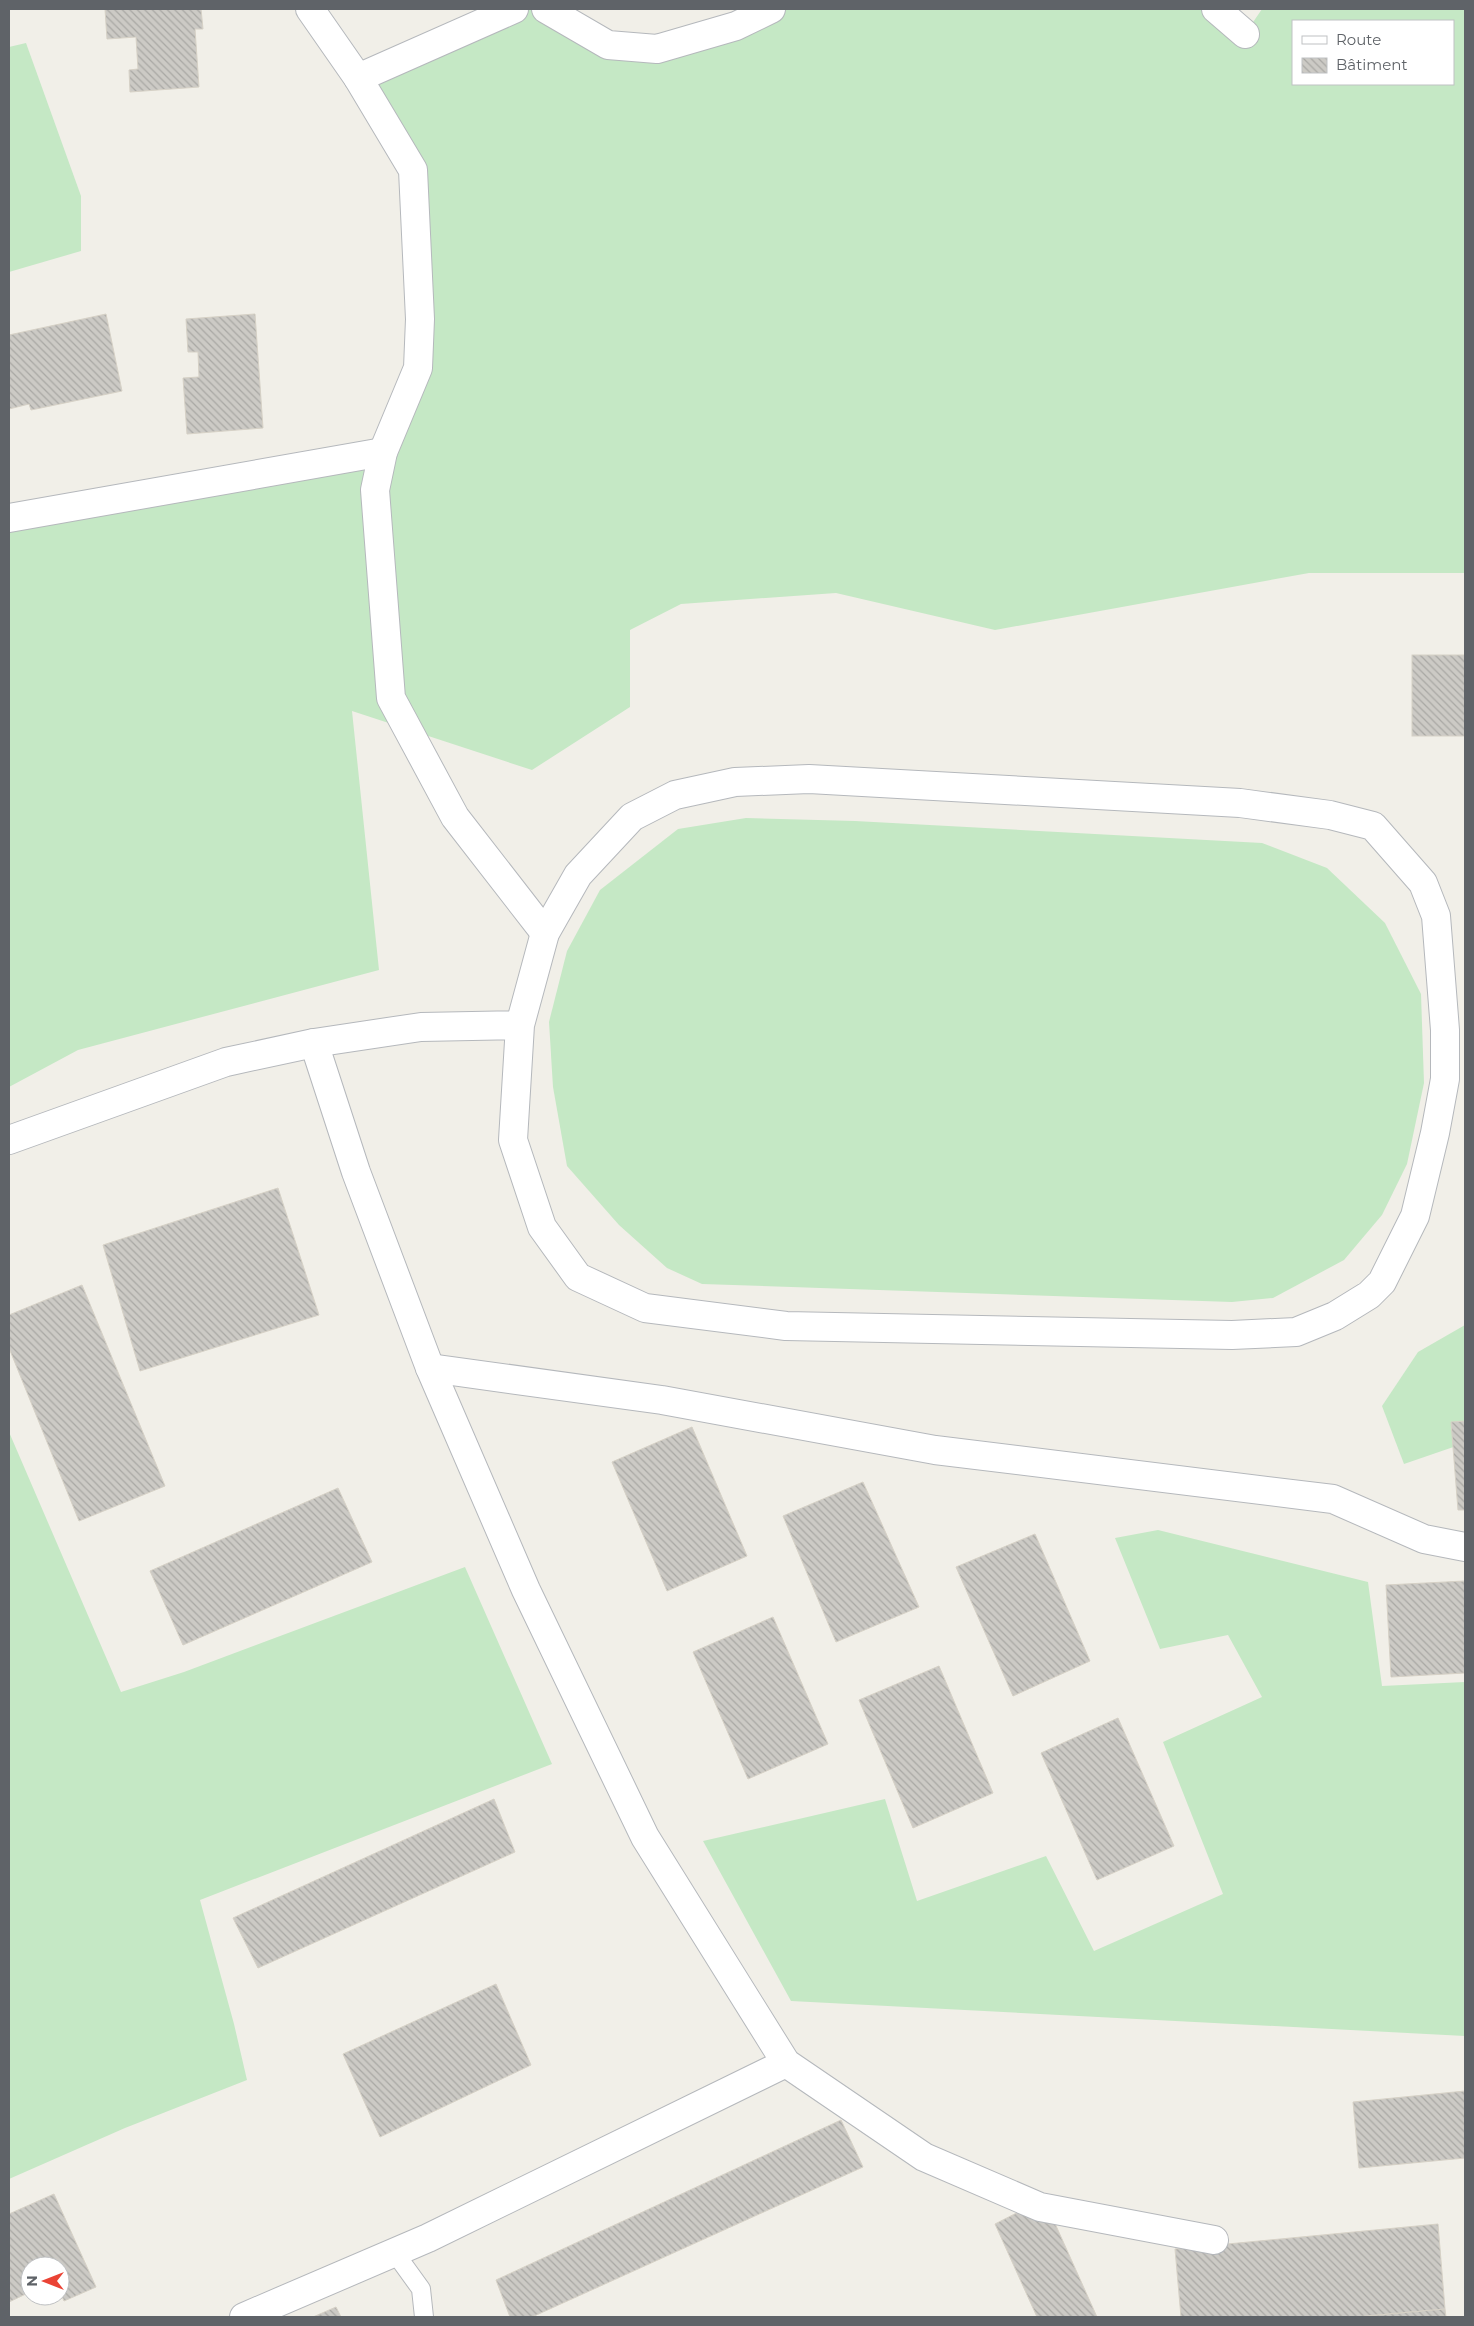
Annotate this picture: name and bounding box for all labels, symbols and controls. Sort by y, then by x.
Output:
legend [1292,20,1454,85]
text: Route [1336,30,1381,49]
text: Bâtiment [1336,55,1408,74]
north arrow [20,2256,70,2306]
text: N [23,2275,41,2287]

